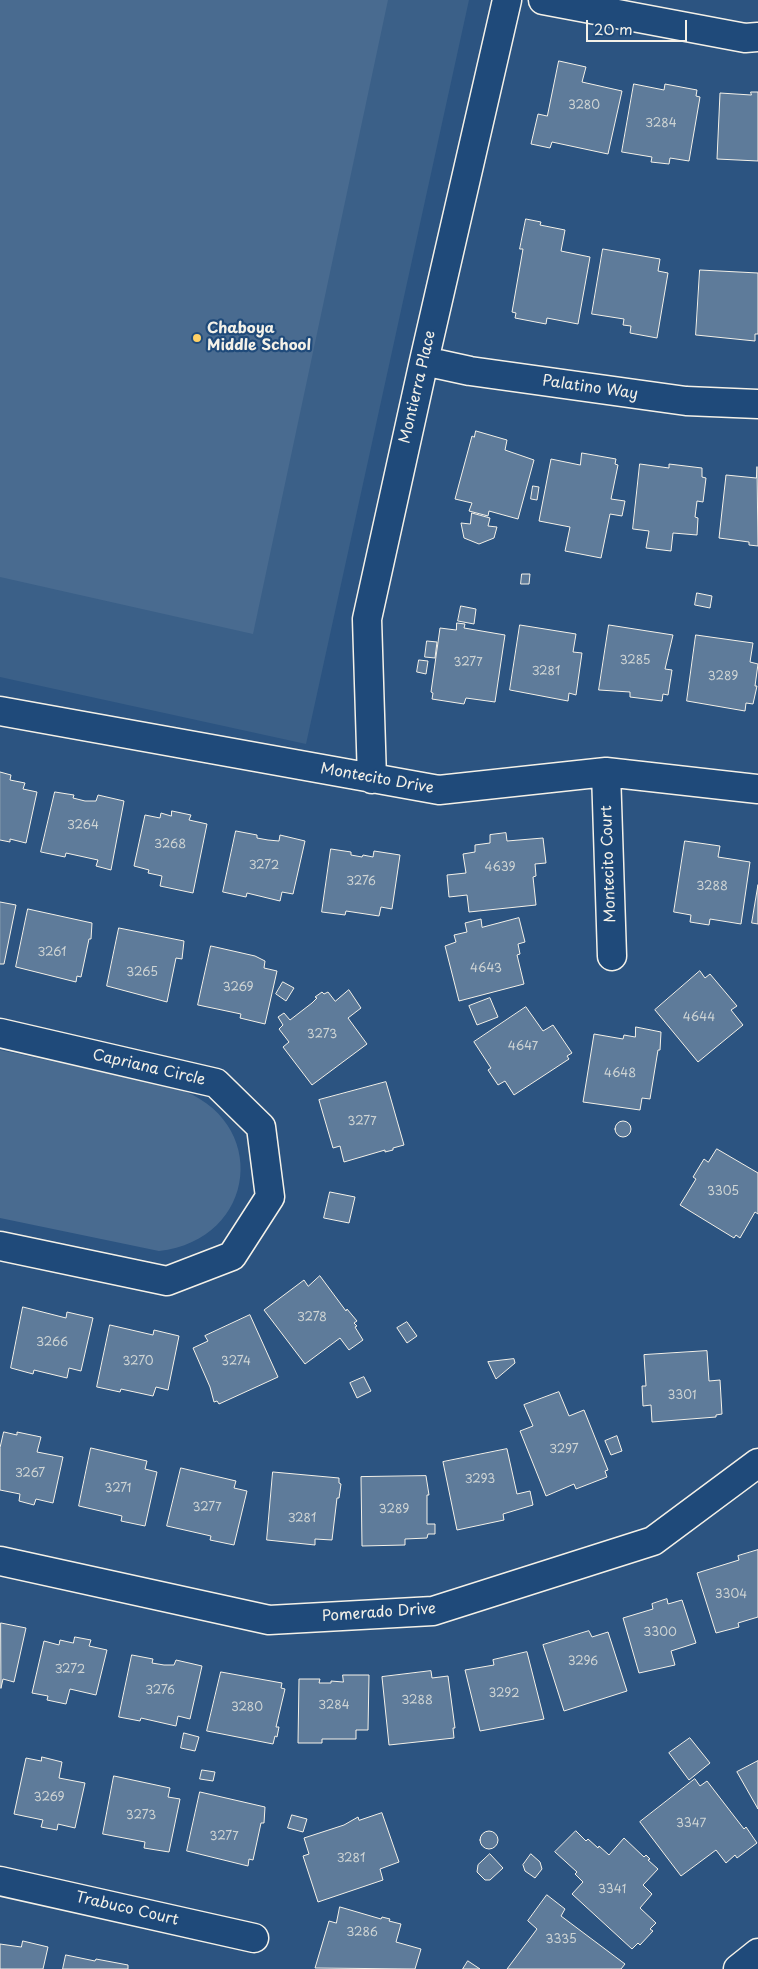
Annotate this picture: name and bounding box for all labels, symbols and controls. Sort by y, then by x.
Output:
scale bar [588,10,689,42]
text: 20 m [594,17,633,40]
house number: 3280 [568,99,600,113]
house number: 3284 [645,117,677,131]
place label: Chaboya Middle School [207,320,311,355]
street label: Montierra Place [396,329,440,445]
marker: Chaboya Middle School [191,332,203,344]
street label: Palatino Way [541,372,639,404]
house number: 3285 [619,654,651,668]
house number: 3277 [453,656,483,670]
house number: 3281 [532,665,560,679]
house number: 3289 [708,670,738,684]
street label: Montecito Drive [319,760,435,798]
street label: Montecito Court [598,805,620,923]
house number: 3264 [67,819,99,833]
house number: 3268 [154,838,186,852]
house number: 3272 [249,859,279,873]
house number: 4639 [485,861,515,875]
house number: 3276 [346,875,376,889]
house number: 3288 [696,880,728,894]
house number: 3261 [38,946,66,960]
house number: 4643 [470,962,502,976]
house number: 3265 [126,966,158,980]
house number: 3269 [222,981,254,995]
house number: 4644 [683,1011,715,1025]
house number: 3273 [307,1028,337,1042]
house number: 4647 [508,1040,538,1054]
street label: Capriana Circle [91,1046,207,1090]
house number: 4648 [604,1067,636,1081]
house number: 3277 [347,1115,377,1129]
house number: 3305 [707,1185,739,1199]
house number: 3278 [297,1311,327,1325]
house number: 3266 [36,1336,68,1350]
house number: 3270 [122,1355,154,1369]
house number: 3274 [221,1355,251,1369]
house number: 3301 [668,1389,696,1403]
house number: 3297 [549,1443,579,1457]
house number: 3267 [15,1467,45,1481]
house number: 3293 [465,1473,495,1487]
house number: 3271 [104,1482,132,1496]
house number: 3277 [192,1501,222,1515]
house number: 3289 [379,1503,409,1517]
house number: 3281 [288,1512,316,1526]
house number: 3304 [715,1588,747,1602]
street label: Pomerado Drive [321,1600,437,1626]
house number: 3300 [643,1626,677,1640]
house number: 3296 [568,1655,598,1669]
house number: 3272 [55,1663,85,1677]
house number: 3276 [145,1684,175,1698]
house number: 3292 [489,1687,519,1701]
house number: 3288 [401,1694,433,1708]
house number: 3284 [318,1699,350,1713]
house number: 3280 [231,1701,263,1715]
house number: 3269 [33,1791,65,1805]
house number: 3273 [126,1809,156,1823]
house number: 3347 [676,1817,706,1831]
house number: 3277 [209,1830,239,1844]
house number: 3281 [337,1852,365,1866]
house number: 3341 [598,1883,626,1897]
street label: Trabuco Court [74,1888,180,1930]
house number: 3286 [346,1926,378,1940]
house number: 3335 [545,1933,577,1947]

